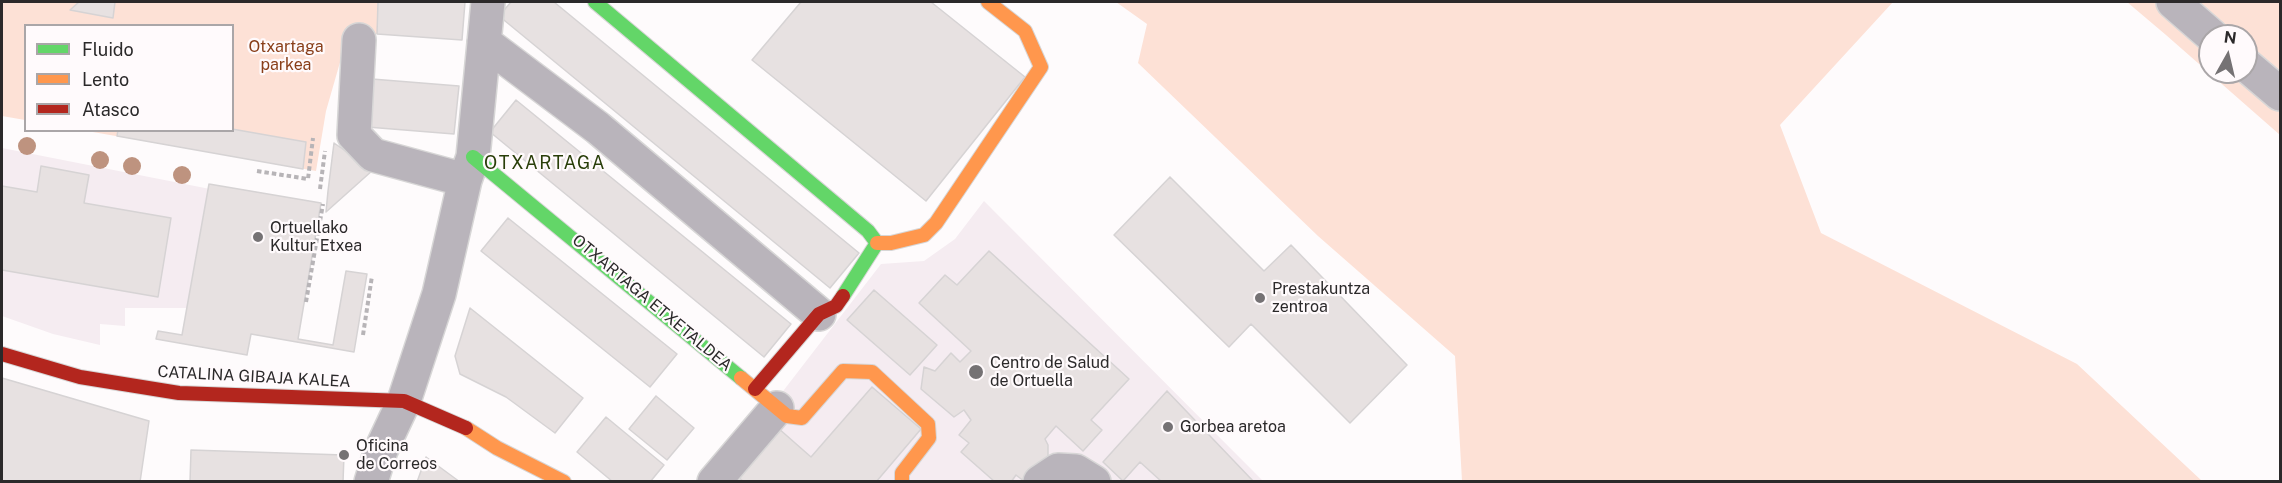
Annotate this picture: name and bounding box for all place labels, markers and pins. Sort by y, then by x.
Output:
place label: Ortuellako Kultur Etxea [270,218,362,256]
marker: Ortuellako Kultur Etxea [251,230,265,244]
place label: Prestakuntza zentroa [1272,279,1370,317]
marker: Prestakuntza zentroa [1253,291,1267,305]
place label: Centro de Salud de Ortuella [990,353,1110,391]
marker: Centro de Salud de Ortuella [967,363,985,381]
place label: Gorbea aretoa [1180,417,1286,437]
marker: Gorbea aretoa [1161,420,1175,434]
place label: Oficina de Correos [356,436,437,474]
marker: Oficina de Correos [337,448,351,462]

